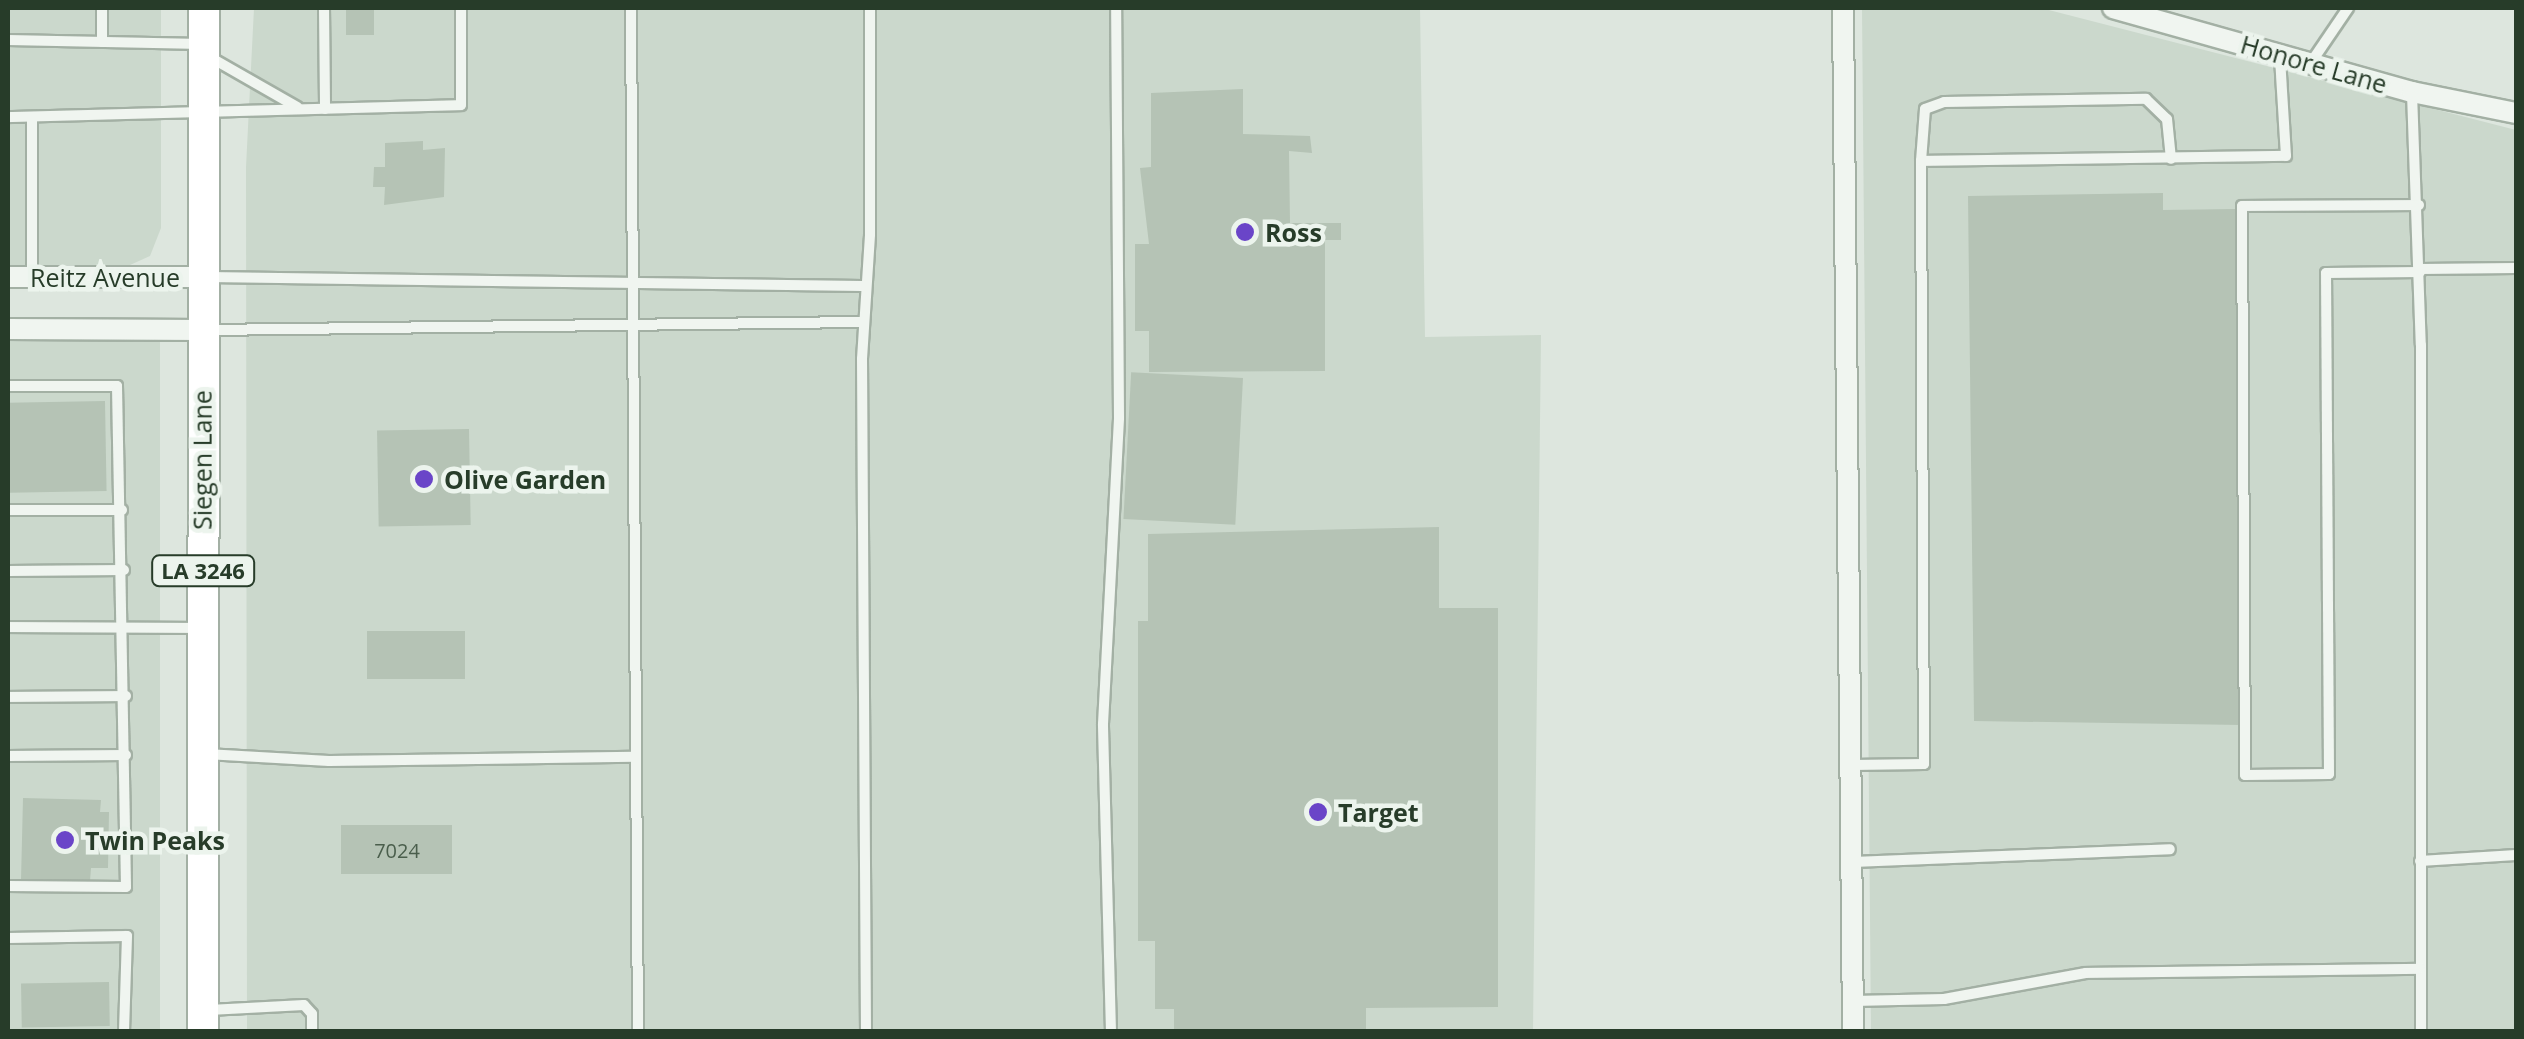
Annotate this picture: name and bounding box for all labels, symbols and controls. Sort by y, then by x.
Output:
street label: Honore Lane [2237,29,2391,99]
place label: Ross [1265,217,1322,247]
marker: Ross [1234,221,1256,243]
street label: Reitz Avenue [30,262,180,292]
street label: Siegen Lane [187,390,217,530]
place label: Olive Garden [444,464,606,494]
marker: Olive Garden [413,468,435,490]
road number: LA 3246 [150,554,256,588]
place label: Target [1338,797,1419,827]
marker: Target [1307,801,1329,823]
place label: Twin Peaks [85,825,225,855]
marker: Twin Peaks [54,829,76,851]
house number: 7024 [374,838,420,862]

